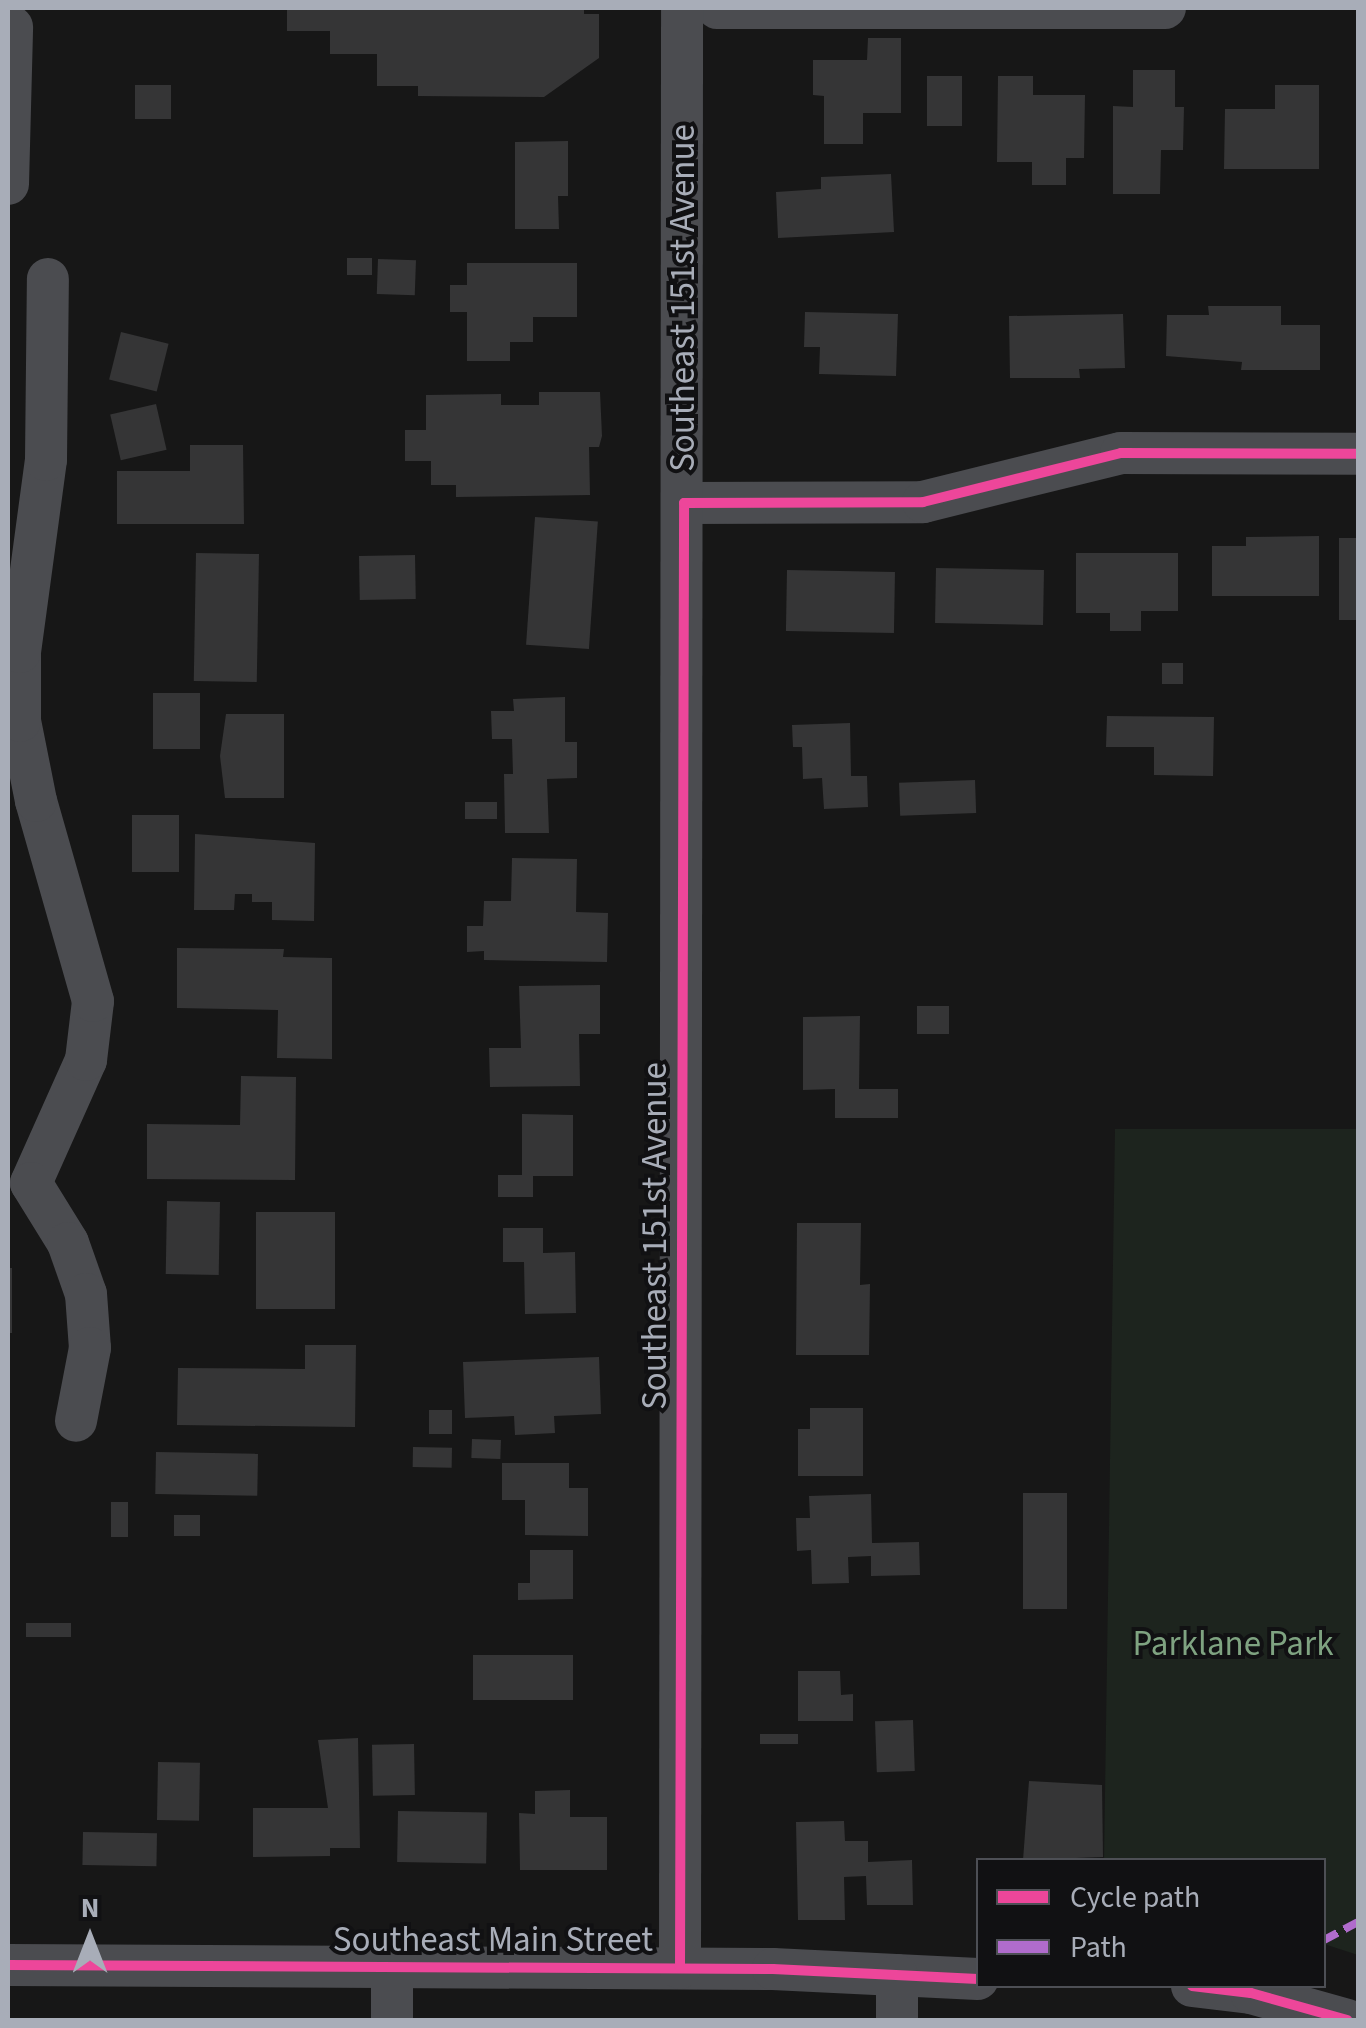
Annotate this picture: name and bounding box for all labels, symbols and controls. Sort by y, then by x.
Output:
street label: Southeast 151st Avenue [662,124,704,472]
street label: Southeast 151st Avenue [634,1062,676,1410]
park label: Parklane Park [1133,1623,1333,1665]
legend [976,1858,1326,1988]
text: Cycle path [1070,1876,1200,1919]
north arrow [40,1888,140,1988]
text: N [81,1888,99,1928]
street label: Southeast Main Street [333,1919,653,1961]
text: Path [1070,1926,1127,1969]

